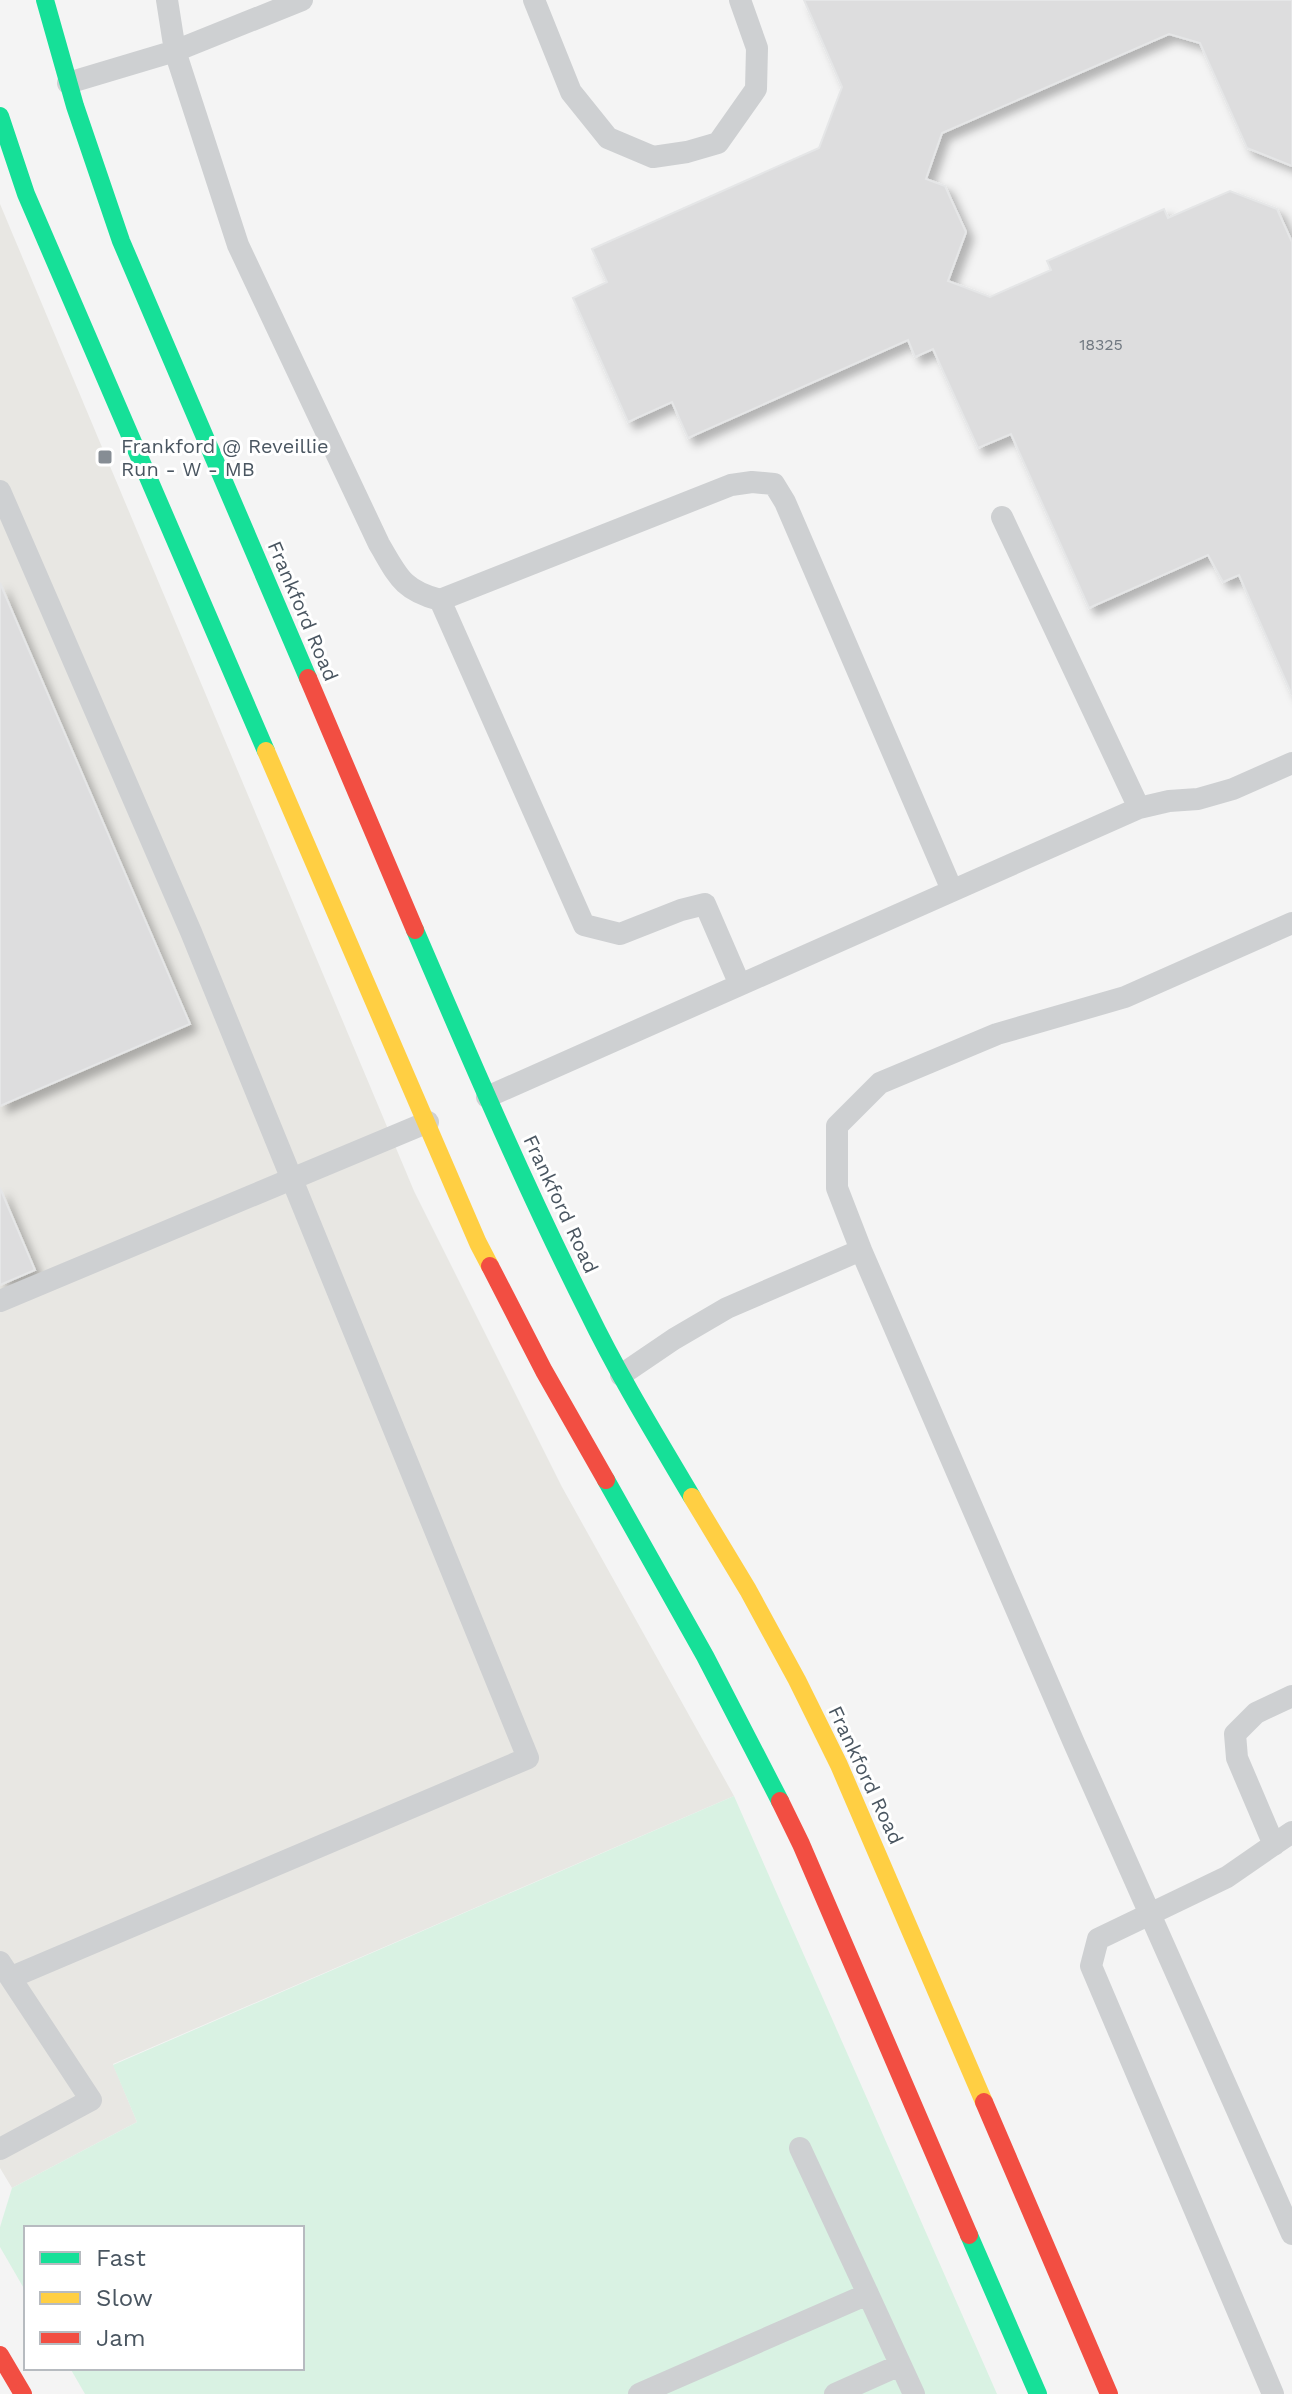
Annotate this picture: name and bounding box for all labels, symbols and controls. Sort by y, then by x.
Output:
house number: 18325 [1079,335,1123,354]
place label: Frankford @ Reveillie Run - W - MB [121,434,329,481]
marker: Frankford @ Reveillie Run - W - MB [96,448,114,466]
street label: Frankford Road [263,537,343,685]
street label: Frankford Road [518,1131,604,1277]
street label: Frankford Road [823,1702,909,1848]
legend [24,2226,304,2370]
text: Fast [96,2244,146,2272]
text: Slow [96,2284,153,2312]
text: Jam [96,2324,146,2352]

